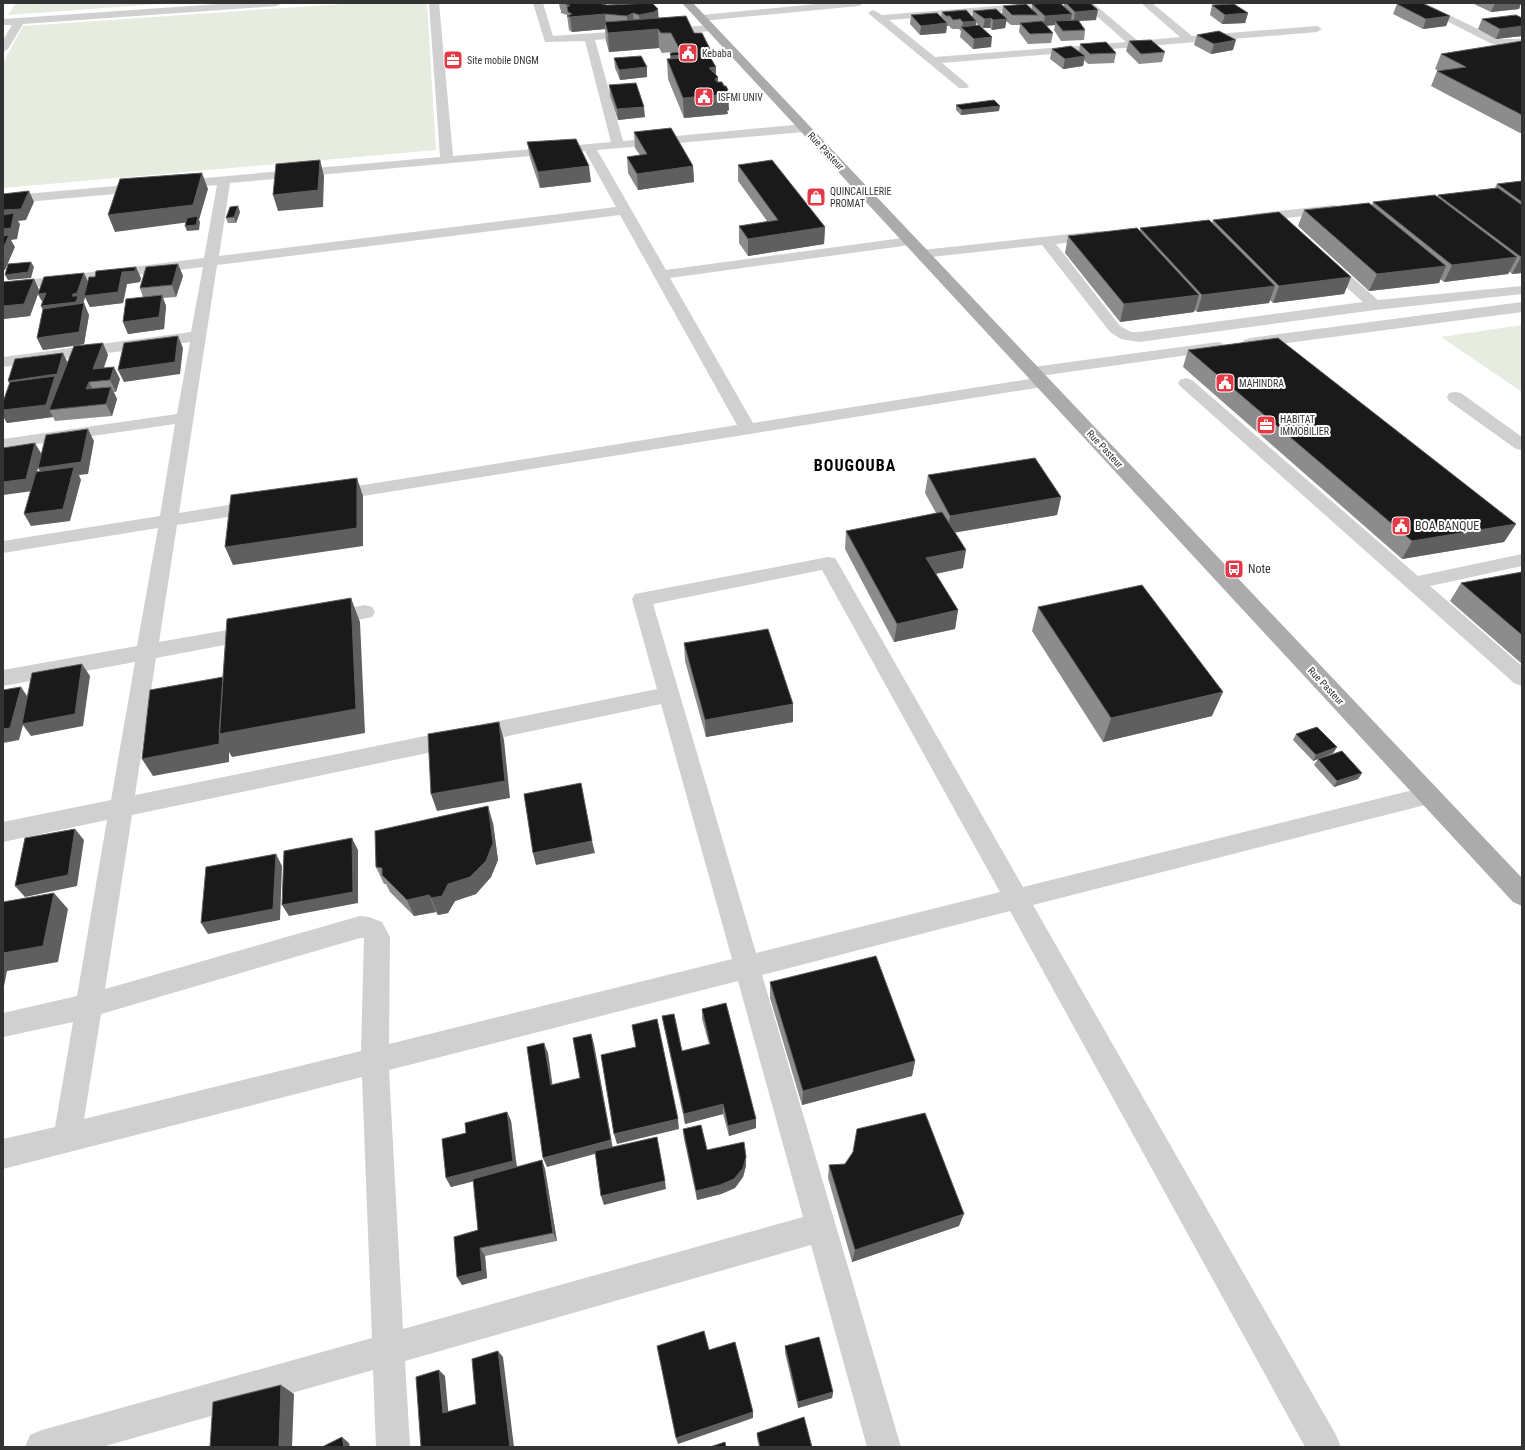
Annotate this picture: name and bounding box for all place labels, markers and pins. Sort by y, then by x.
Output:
public building icon: Kebaba [677,42,699,64]
place label: Kebaba [702,48,732,59]
office icon: Site mobile DNGM [442,49,464,71]
place label: Site mobile DNGM [467,55,539,66]
public building icon: ISFMI UNIV [693,86,715,108]
place label: ISFMI UNIV [718,92,763,103]
shop icon: QUINCAILLERIE PROMAT [805,186,827,208]
place label: QUINCAILLERIE PROMAT [830,186,892,209]
public building icon: MAHINDRA [1214,372,1236,394]
place label: MAHINDRA [1239,378,1284,389]
office icon: HABITAT IMMOBILIER [1255,414,1277,436]
place label: HABITAT IMMOBILIER [1280,414,1330,437]
public building icon: BOA BANQUE [1390,515,1412,537]
place label: BOA BANQUE [1415,519,1479,533]
bus stop icon: Note [1223,558,1245,580]
place label: Note [1248,562,1271,576]

